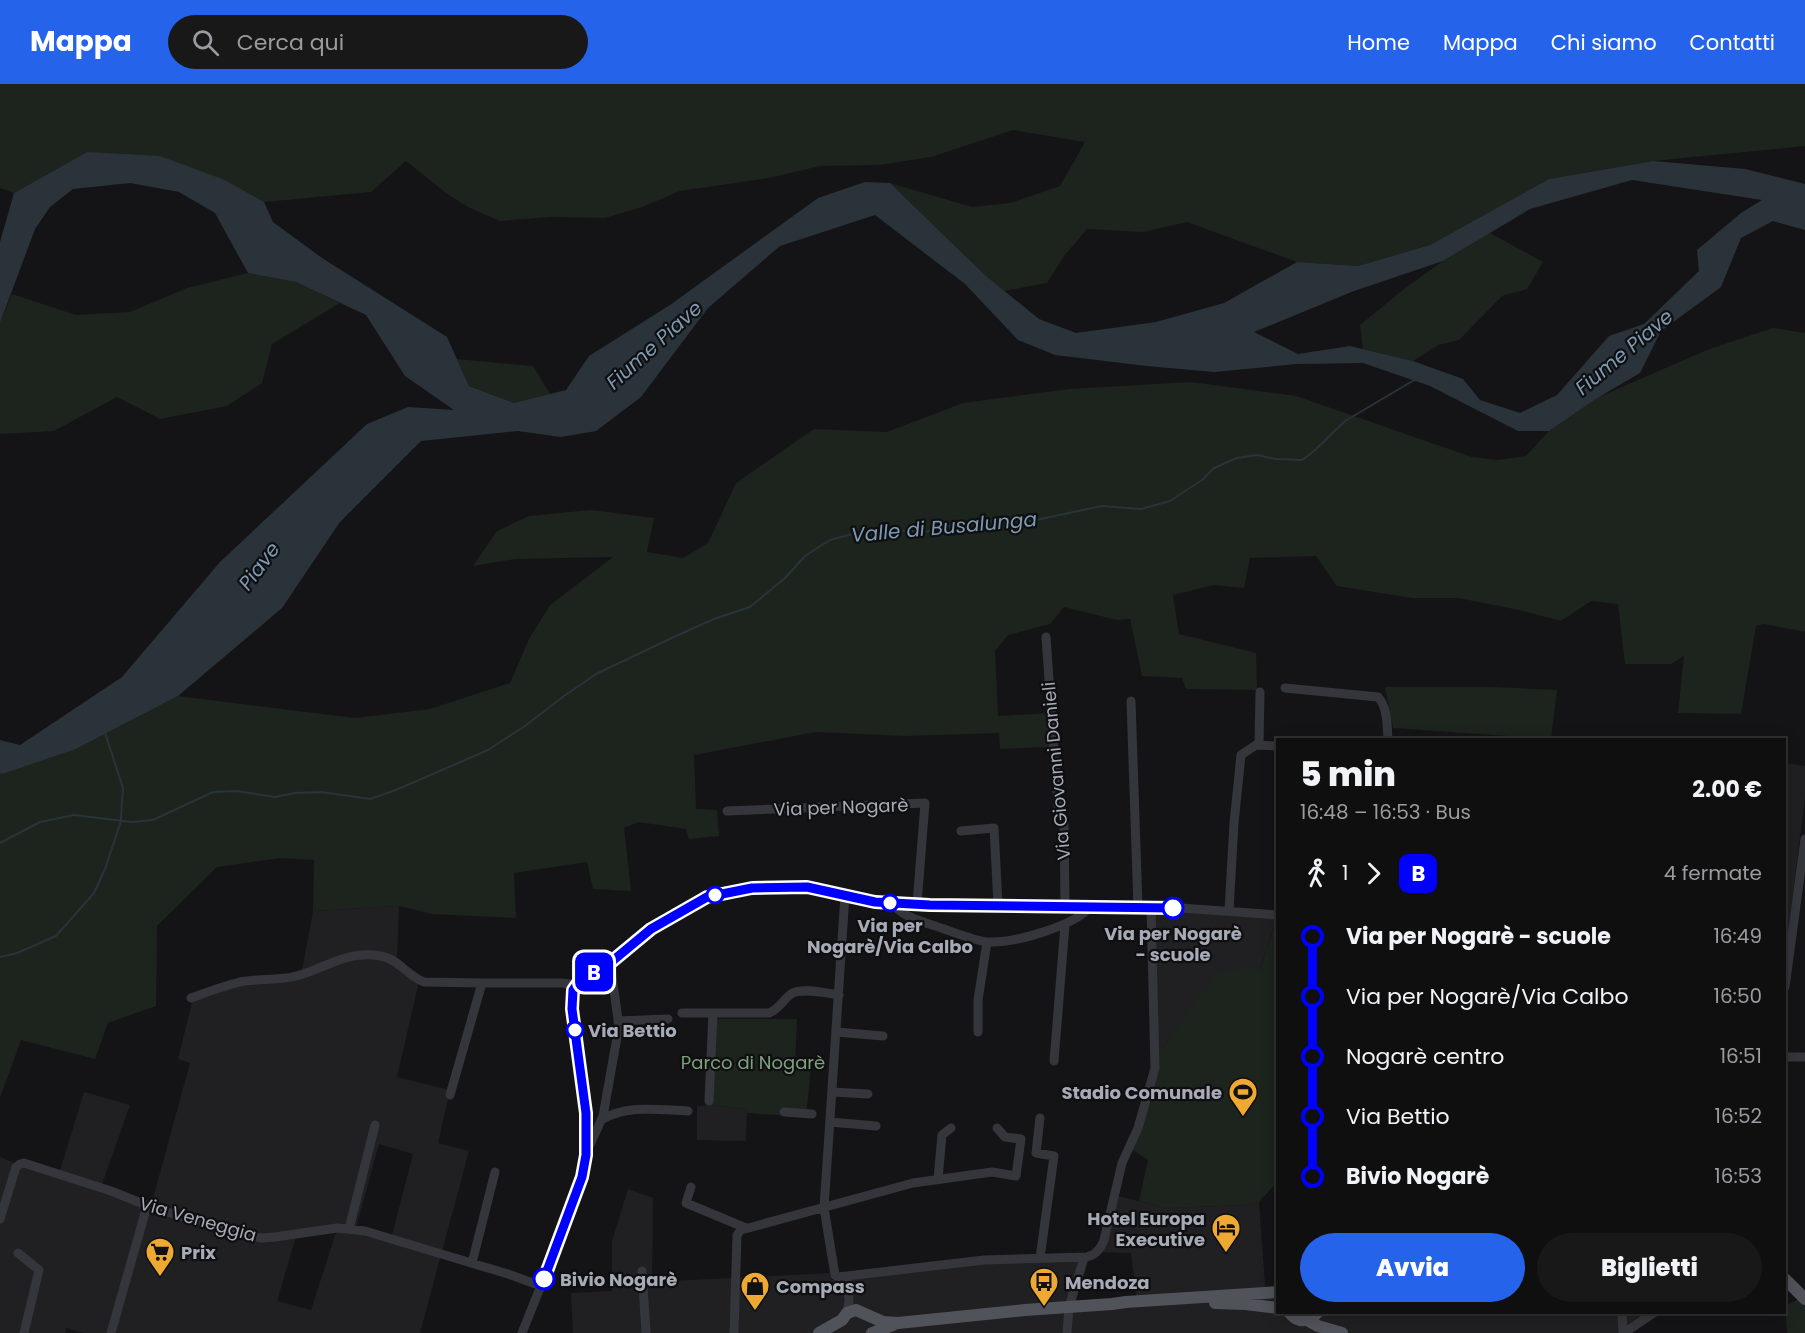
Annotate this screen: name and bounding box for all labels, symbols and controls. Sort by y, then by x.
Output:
search box [168,15,588,69]
text: Mappa [30,22,132,61]
icon: search [189,26,222,59]
text: Cerca qui [237,27,344,58]
text: Home [1347,28,1410,57]
text: Mappa [1443,28,1518,57]
text: Chi siamo [1551,28,1657,57]
text: Contatti [1690,28,1775,57]
water label: Fiume Piave [600,294,708,396]
water label: Fiume Piave [1569,303,1679,401]
water label: Valle di Busalunga [850,505,1038,549]
water label: Piave [232,536,286,596]
street label: Via Giovanni Danieli [1036,681,1076,861]
text: 5 min [1300,751,1396,798]
text: 2.00 € [1692,774,1762,805]
street label: Via per Nogarè [773,792,909,822]
text: 16:48 – 16:53 · Bus [1300,798,1471,826]
icon: walk [1300,857,1333,890]
icon: forward [1357,857,1390,890]
text: 1 [1342,859,1348,887]
text: B [1411,859,1425,888]
text: 4 fermate [1664,859,1762,887]
unlabelled marker [706,886,724,904]
marker: Via per Nogarè/Via Calbo [881,894,899,912]
marker: Via per Nogarè - scuole [1162,897,1184,919]
place label: Via per Nogarè/Via Calbo [807,913,973,959]
place label: Via per Nogarè - scuole [1104,921,1242,967]
text: Via per Nogarè - scuole [1346,921,1611,952]
text: 16:49 [1713,922,1762,950]
line badge: B [574,952,614,992]
text: B [587,958,601,987]
text: Via per Nogarè/Via Calbo [1346,981,1628,1012]
text: 16:50 [1714,982,1762,1010]
place label: Via Bettio [588,1018,677,1043]
marker: Via Bettio [566,1021,584,1039]
text: Nogarè centro [1346,1041,1504,1072]
text: 16:51 [1720,1042,1762,1070]
park label: Parco di Nogarè [681,1050,825,1075]
sports icon: Stadio Comunale [1227,1076,1259,1118]
place label: Stadio Comunale [1061,1080,1222,1105]
text: Via Bettio [1346,1101,1450,1132]
text: 16:52 [1715,1102,1762,1130]
text: Bivio Nogarè [1346,1161,1489,1192]
text: 16:53 [1714,1162,1762,1190]
street label: Via Veneggia [137,1190,259,1248]
place label: Hotel Europa Executive [1087,1206,1205,1252]
hotel icon: Hotel Europa Executive [1210,1212,1242,1254]
button: Avvia [1300,1233,1525,1302]
button: Biglietti [1537,1233,1762,1302]
supermarket icon: Prix [144,1236,176,1278]
place label: Prix [181,1240,216,1265]
bus stop icon: Mendoza [1028,1266,1060,1308]
place label: Bivio Nogarè [560,1267,677,1292]
marker: Bivio Nogarè [533,1268,555,1290]
shop icon: Compass [739,1270,771,1312]
place label: Mendoza [1065,1270,1150,1295]
place label: Compass [776,1274,865,1299]

